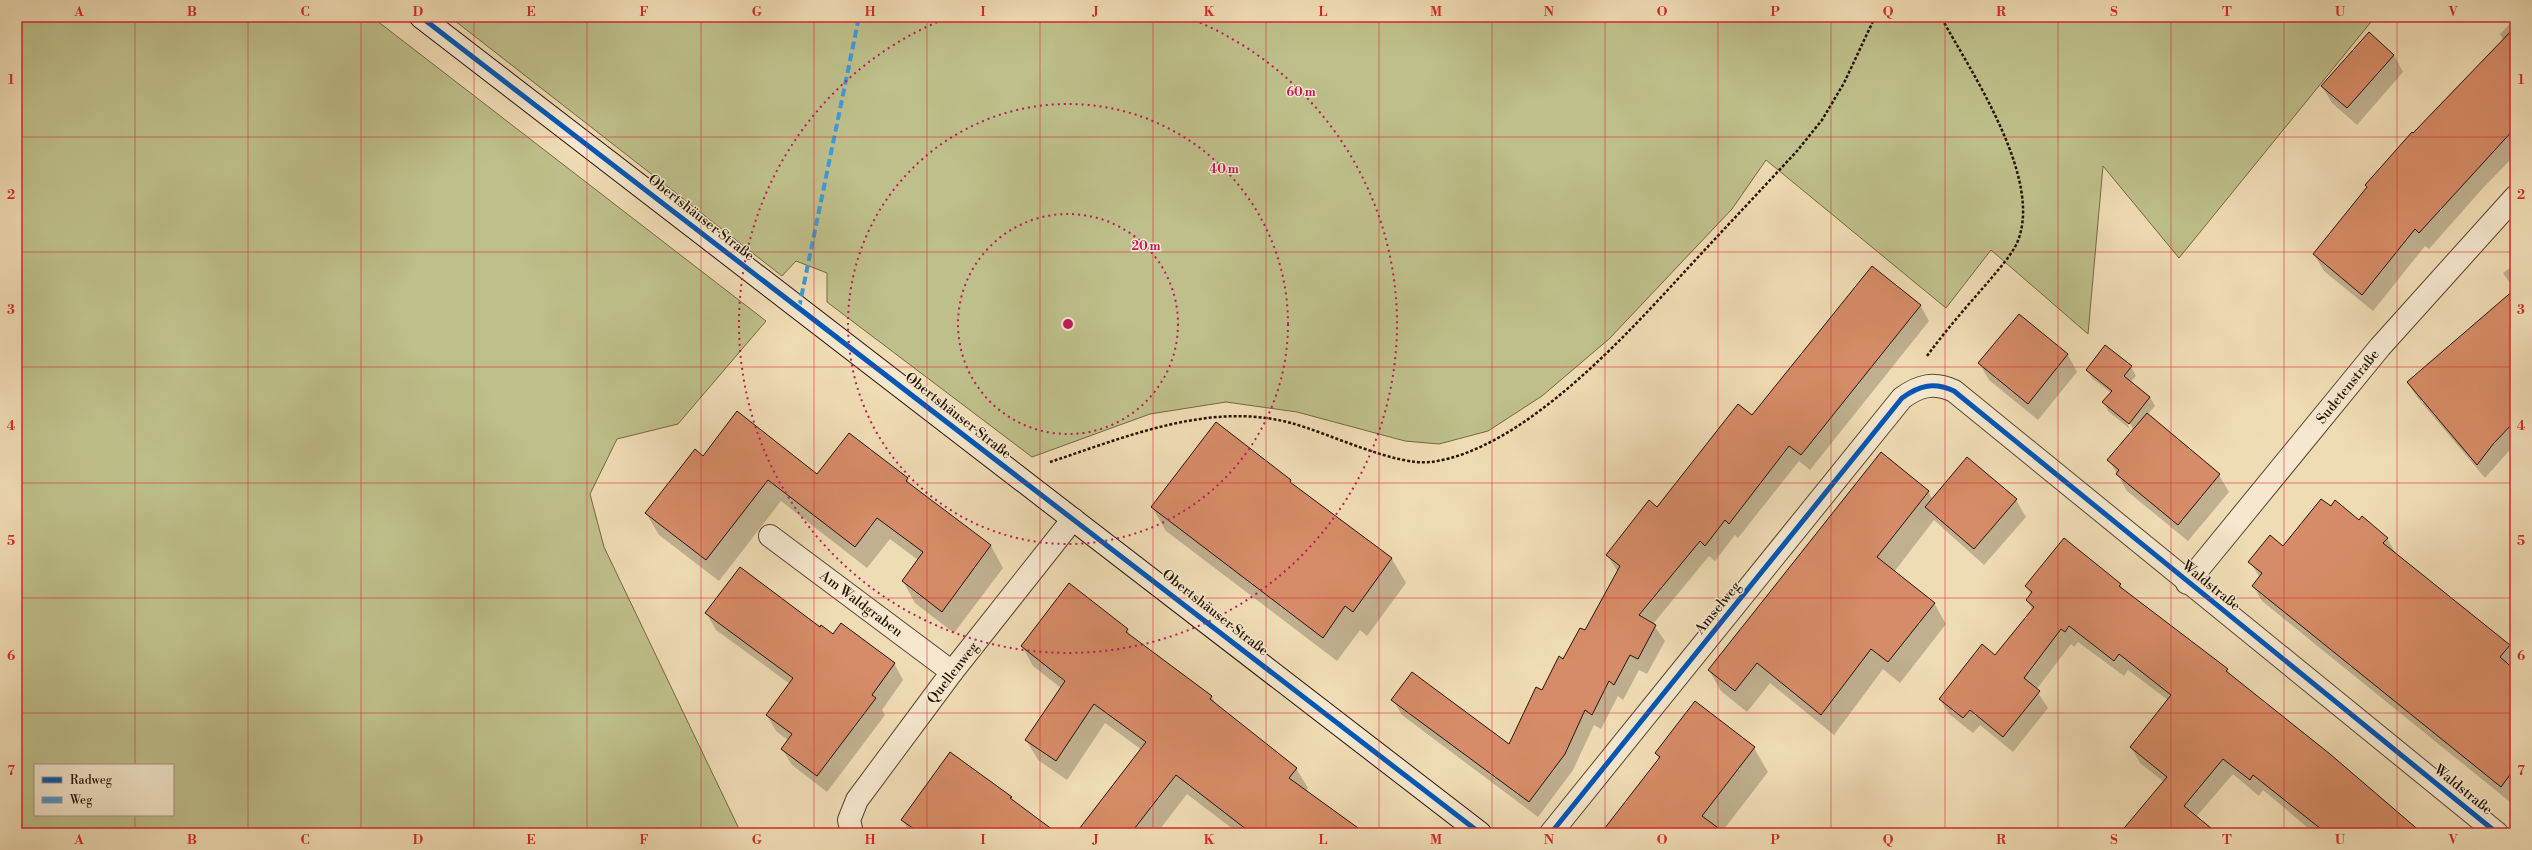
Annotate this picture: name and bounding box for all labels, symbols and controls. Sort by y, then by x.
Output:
text: A [73,4,84,20]
text: B [187,4,197,20]
text: C [300,4,310,20]
text: D [413,4,423,20]
text: E [526,4,536,20]
text: F [639,4,649,20]
text: G [752,4,763,20]
text: H [865,4,876,20]
text: I [980,4,986,20]
text: J [1091,4,1099,20]
text: K [1204,4,1215,20]
text: L [1319,4,1328,20]
text: M [1430,4,1442,20]
text: N [1544,4,1555,20]
text: O [1657,4,1668,20]
text: P [1770,4,1780,20]
text: Q [1883,4,1894,20]
text: R [1996,4,2006,20]
text: S [2110,4,2118,20]
text: T [2222,4,2232,20]
text: U [2335,4,2345,20]
text: V [2448,4,2458,20]
text: 1 [8,72,15,88]
text: 1 [2518,72,2525,88]
text: 60 m [1286,85,1316,100]
text: 40 m [1209,162,1239,177]
street label: Obertshäuser Straße [644,171,758,265]
text: 2 [7,187,15,203]
text: 2 [2517,187,2525,203]
text: 20 m [1131,239,1161,254]
text: 3 [7,302,15,318]
text: 3 [2517,302,2525,318]
centre of rings [1061,317,1075,331]
street label: Sudetenstraße [2313,346,2383,428]
street label: Obertshäuser Straße [901,369,1015,463]
text: 4 [7,418,16,434]
text: 4 [2517,418,2526,434]
text: 5 [7,533,15,549]
text: 5 [2517,533,2525,549]
street label: Waldstraße [2177,556,2244,615]
street label: Am Waldgraben [815,566,907,642]
street label: Obertshäuser Straße [1158,566,1272,660]
street label: Amselweg [1691,577,1745,639]
street label: Quellenweg [923,638,983,708]
text: 6 [7,648,15,664]
text: 6 [2517,648,2525,664]
street label: Waldstraße [2429,760,2496,819]
text: 7 [7,763,15,779]
text: 7 [2517,763,2525,779]
legend [34,764,174,816]
text: Radweg [70,773,113,788]
text: Weg [69,793,93,808]
text: A [73,832,84,848]
text: B [187,832,197,848]
text: C [300,832,310,848]
text: D [413,832,423,848]
text: E [526,832,536,848]
text: F [639,832,649,848]
text: G [752,832,763,848]
text: H [865,832,876,848]
text: I [980,832,986,848]
text: J [1091,832,1099,848]
text: K [1204,832,1215,848]
text: L [1319,832,1328,848]
text: M [1430,832,1442,848]
text: N [1544,832,1555,848]
text: O [1657,832,1668,848]
text: P [1770,832,1780,848]
text: Q [1883,832,1894,848]
text: R [1996,832,2006,848]
text: S [2110,832,2118,848]
text: T [2222,832,2232,848]
text: U [2335,832,2345,848]
text: V [2448,832,2458,848]

